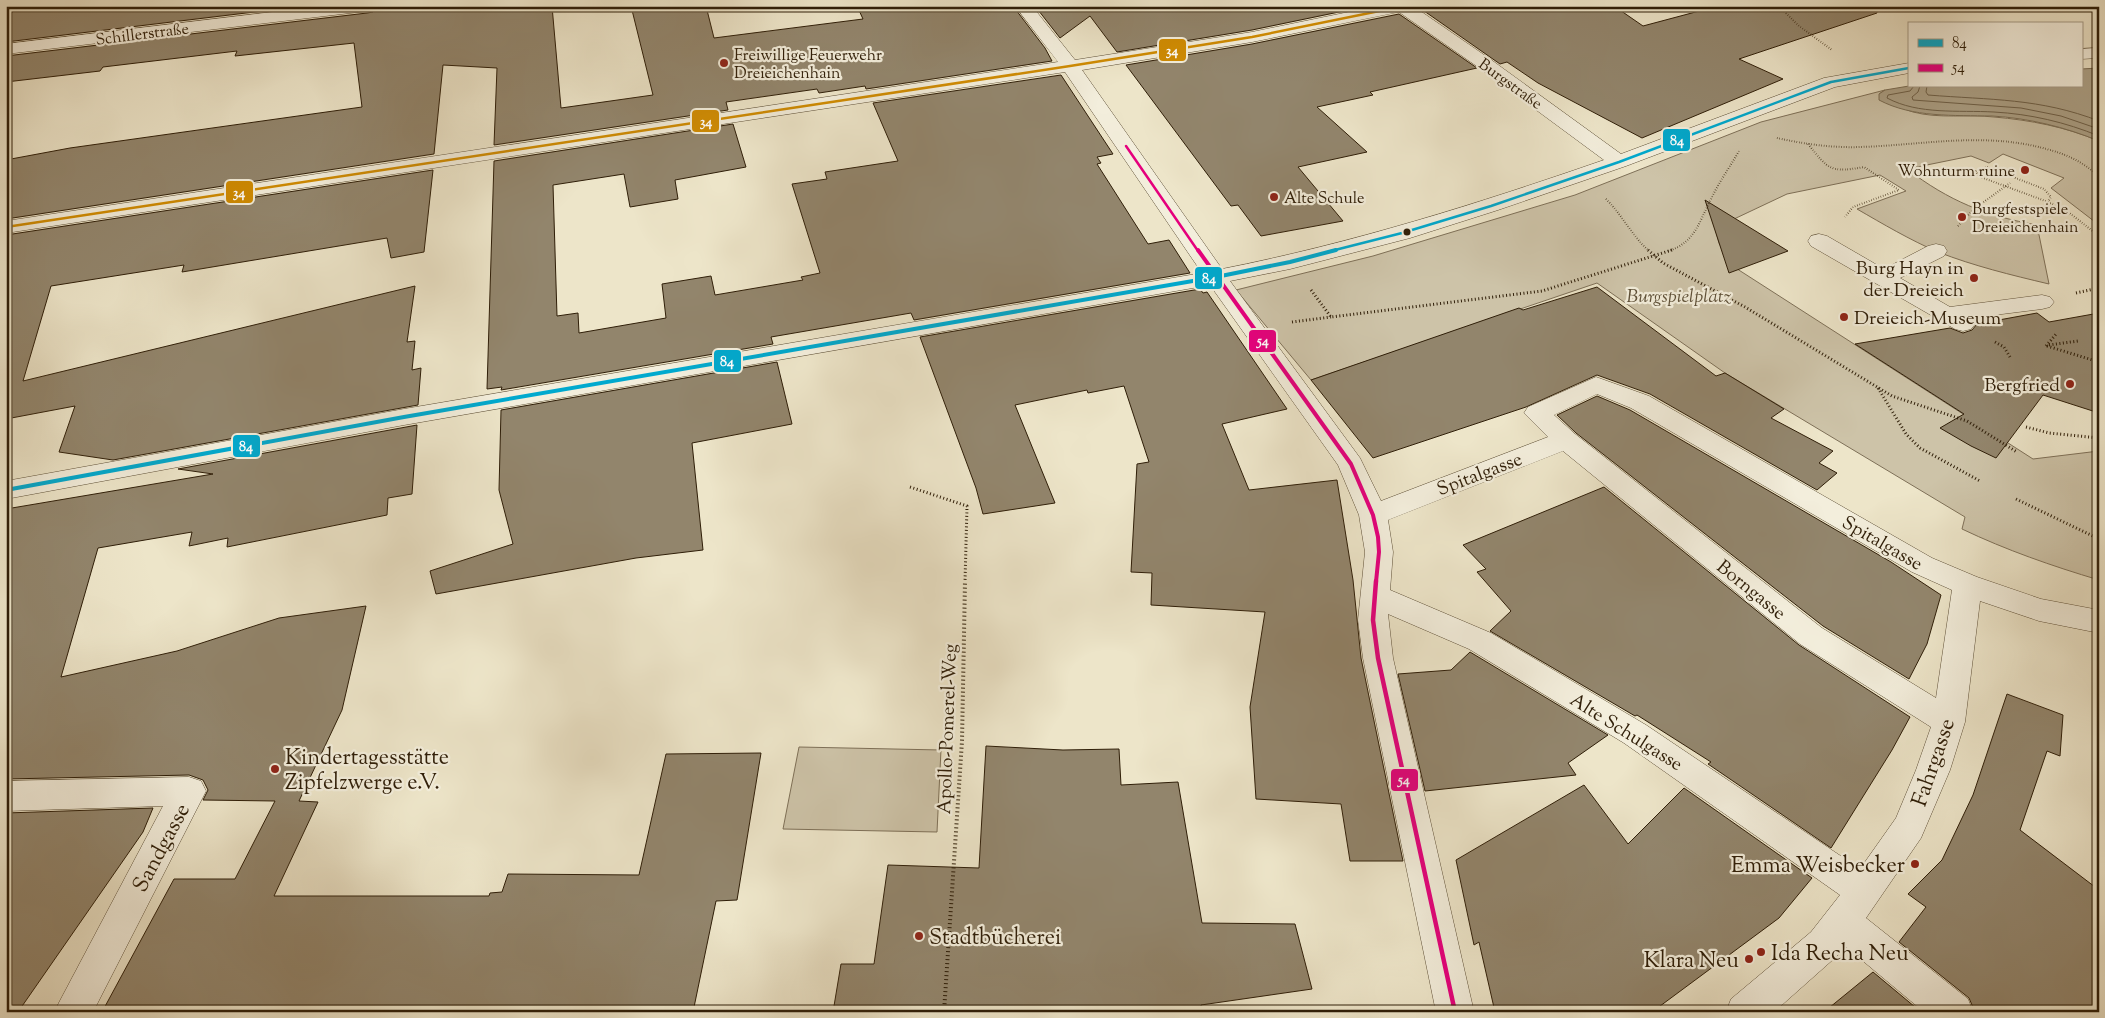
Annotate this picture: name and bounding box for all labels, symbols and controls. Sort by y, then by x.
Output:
street label: Schillerstraße [94,18,190,53]
legend [1908,22,2082,88]
text: 84 [1952,34,1967,55]
line badge: 34 [1158,38,1187,62]
text: 34 [1166,42,1178,62]
place label: Freiwillige Feuerwehr Dreieichenhain [734,45,882,86]
street label: Burgstraße [1473,54,1546,116]
marker: Freiwillige Feuerwehr Dreieichenhain [718,57,730,69]
text: 54 [1951,58,1965,79]
line badge: 34 [691,109,720,133]
text: 34 [700,113,712,133]
line badge: 84 [1662,128,1691,152]
text: 84 [1670,132,1684,152]
place label: Wohnturm ruine [1898,161,2015,184]
marker: Wohnturm ruine [2019,164,2031,176]
line badge: 34 [225,180,254,204]
text: 34 [233,184,245,204]
place label: Alte Schule [1284,188,1365,211]
marker: Alte Schule [1268,191,1280,203]
place label: Burgfestspiele Dreieichenhain [1972,199,2079,240]
marker: Burgfestspiele Dreieichenhain [1956,211,1968,223]
unlabelled marker [1402,227,1412,237]
place label: Burg Hayn in der Dreieich [1856,256,1964,305]
line badge: 84 [1194,266,1223,290]
text: 84 [1202,270,1216,290]
marker: Burg Hayn in der Dreieich [1968,272,1980,284]
park label: Burgspielplatz [1627,284,1732,311]
place label: Dreieich-Museum [1854,306,2001,333]
marker: Dreieich-Museum [1838,311,1850,323]
line badge: 54 [1248,329,1277,353]
text: 54 [1256,332,1269,352]
line badge: 84 [713,349,742,373]
text: 84 [720,353,734,373]
place label: Bergfried [1984,373,2060,400]
marker: Bergfried [2064,378,2076,390]
line badge: 84 [232,434,261,458]
text: 84 [239,438,253,458]
street label: Spitalgasse [1433,447,1527,504]
street label: Spitalgasse [1836,510,1927,578]
street label: Borngasse [1710,555,1791,627]
street label: Apollo-Pomerel-Weg [932,643,965,815]
street label: Alte Schulgasse [1564,688,1687,779]
street label: Fahrgasse [1905,715,1965,811]
place label: Kindertagesstätte Zipfelzwerge e.V. [285,743,449,800]
marker: Kindertagesstätte Zipfelzwerge e.V. [269,763,281,775]
line badge: 54 [1390,768,1419,792]
text: 54 [1397,771,1410,791]
street label: Sandgasse [126,798,199,899]
place label: Emma Weisbecker [1731,851,1905,883]
marker: Emma Weisbecker [1909,858,1921,870]
place label: Stadtbücherei [929,923,1061,955]
marker: Stadtbücherei [913,930,925,942]
place label: Ida Recha Neu [1771,939,1909,971]
place label: Klara Neu [1644,946,1739,978]
marker: Ida Recha Neu [1755,946,1767,958]
marker: Klara Neu [1743,953,1755,965]

